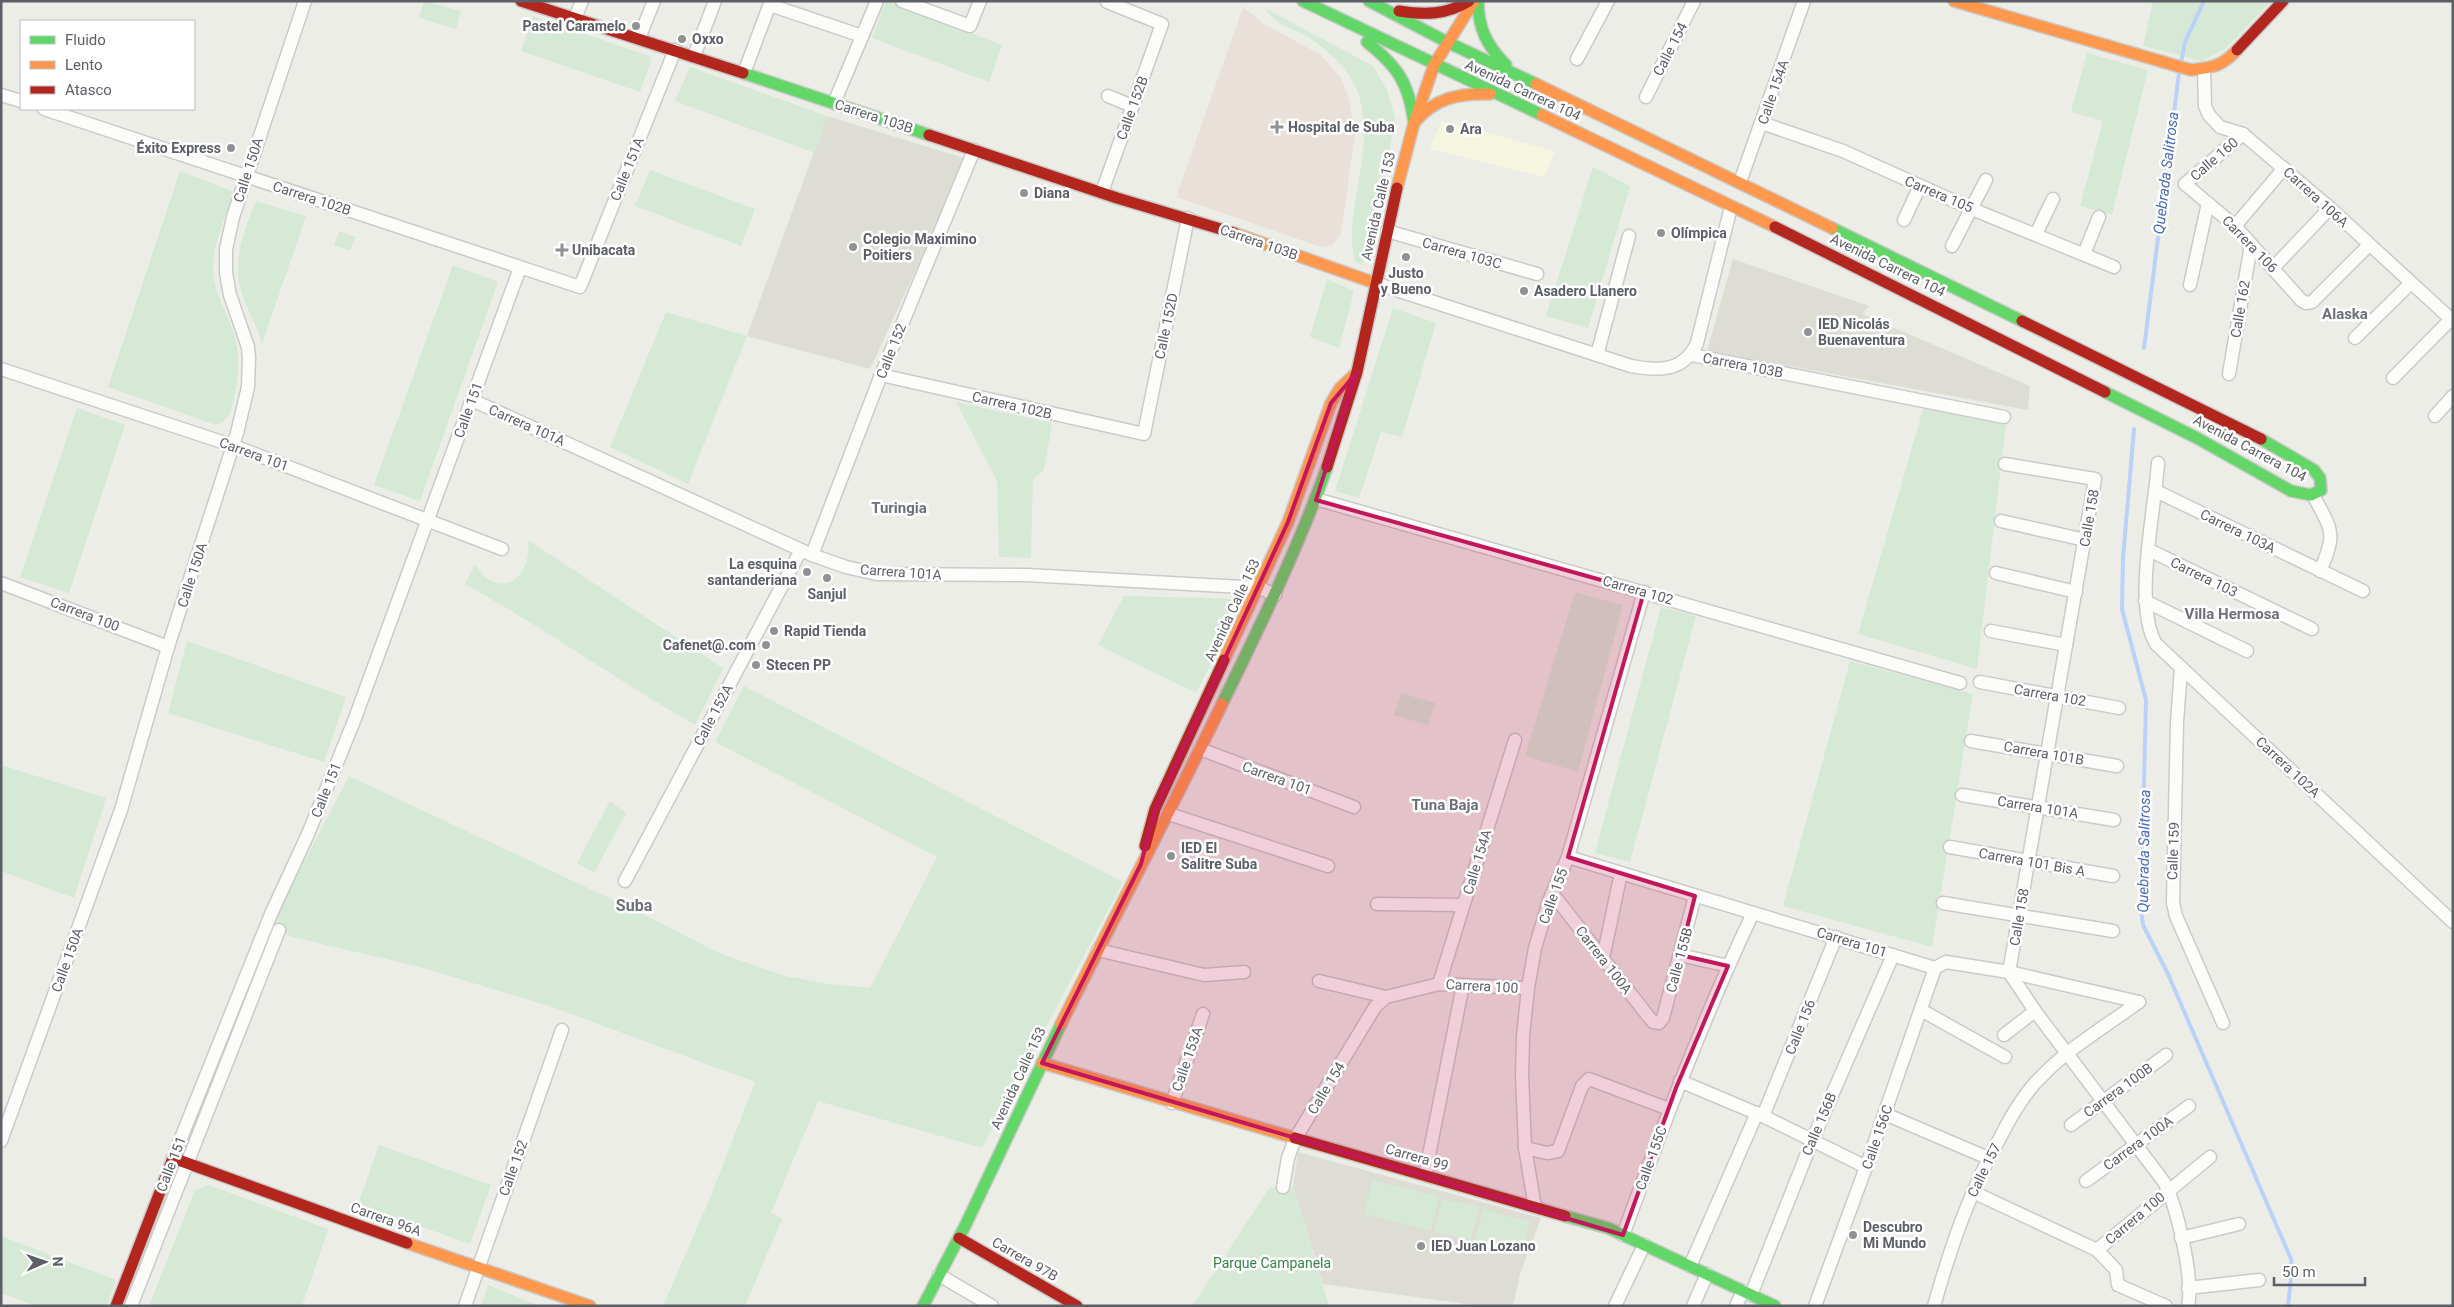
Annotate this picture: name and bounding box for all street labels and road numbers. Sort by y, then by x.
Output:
street label: Calle 154 [1650,19,1690,78]
street label: Avenida Carrera 104 [1463,56,1583,124]
street label: Calle 154A [1755,58,1791,126]
street label: Calle 152B [1113,74,1151,142]
street label: Carrera 103B [833,96,915,136]
street label: Calle 160 [2187,134,2241,184]
street label: Calle 151A [607,135,647,203]
street label: Calle 150A [230,136,266,204]
street label: Avenida Calle 153 [1358,150,1398,262]
street label: Carrera 106A [2280,164,2352,230]
street label: Carrera 105 [1902,172,1976,216]
street label: Carrera 102B [271,178,353,218]
street label: Carrera 106 [2219,212,2281,276]
street label: Carrera 103B [1218,221,1300,263]
street label: Avenida Carrera 104 [1828,230,1948,300]
street label: Carrera 103C [1420,234,1504,272]
street label: Calle 162 [2227,279,2253,339]
street label: Calle 152D [1151,291,1181,361]
street label: Calle 152 [873,321,909,381]
street label: Carrera 103B [1702,349,1784,381]
street label: Calle 151 [451,380,485,440]
street label: Carrera 102B [971,388,1053,422]
street label: Carrera 101A [486,401,568,449]
street label: Avenida Carrera 104 [2191,411,2309,485]
street label: Carrera 101 [217,434,291,474]
street label: Calle 158 [2076,488,2102,548]
street label: Carrera 103A [2198,506,2278,556]
street label: Calle 150A [174,541,210,609]
street label: Carrera 103 [2168,554,2240,600]
street label: Avenida Calle 153 [1201,556,1263,664]
street label: Carrera 101A [860,561,942,583]
street label: Carrera 102 [1601,572,1675,608]
street label: Carrera 100 [48,594,122,635]
street label: Carrera 102 [2013,681,2087,709]
street label: Calle 152A [690,682,736,748]
street label: Carrera 102A [2253,733,2323,801]
street label: Carrera 101B [2003,738,2085,768]
street label: Carrera 101 [1240,758,1314,798]
street label: Calle 151 [308,760,344,820]
street label: Carrera 101A [1996,793,2080,821]
street label: Calle 159 [2164,822,2182,880]
street label: Calle 154A [1460,828,1494,896]
street label: Carrera 101 Bis A [1977,845,2087,879]
street label: Calle 155 [1536,866,1570,926]
street label: Calle 158 [2006,887,2032,947]
street label: Carrera 100A [1573,923,1635,997]
street label: Carrera 101 [1815,924,1889,960]
street label: Calle 150A [48,926,86,994]
street label: Calle 155B [1663,926,1695,994]
street label: Carrera 100 [1445,976,1519,996]
street label: Calle 156 [1782,997,1818,1057]
street label: Avenida Calle 153 [987,1024,1049,1132]
street label: Calle 153A [1169,1025,1205,1093]
street label: Calle 154 [1304,1059,1348,1117]
street label: Carrera 100B [2080,1060,2156,1120]
street label: Calle 156B [1799,1090,1839,1158]
street label: Calle 156C [1859,1103,1895,1171]
street label: Carrera 100A [2100,1112,2176,1174]
street label: Calle 155C [1632,1124,1670,1192]
street label: Calle 151 [153,1134,189,1194]
street label: Calle 152 [496,1138,530,1198]
street label: Carrera 99 [1384,1140,1450,1174]
street label: Calle 157 [1964,1140,2004,1200]
street label: Carrera 100 [2102,1188,2168,1247]
street label: Carrera 96A [349,1199,423,1239]
street label: Carrera 97B [989,1234,1061,1284]

